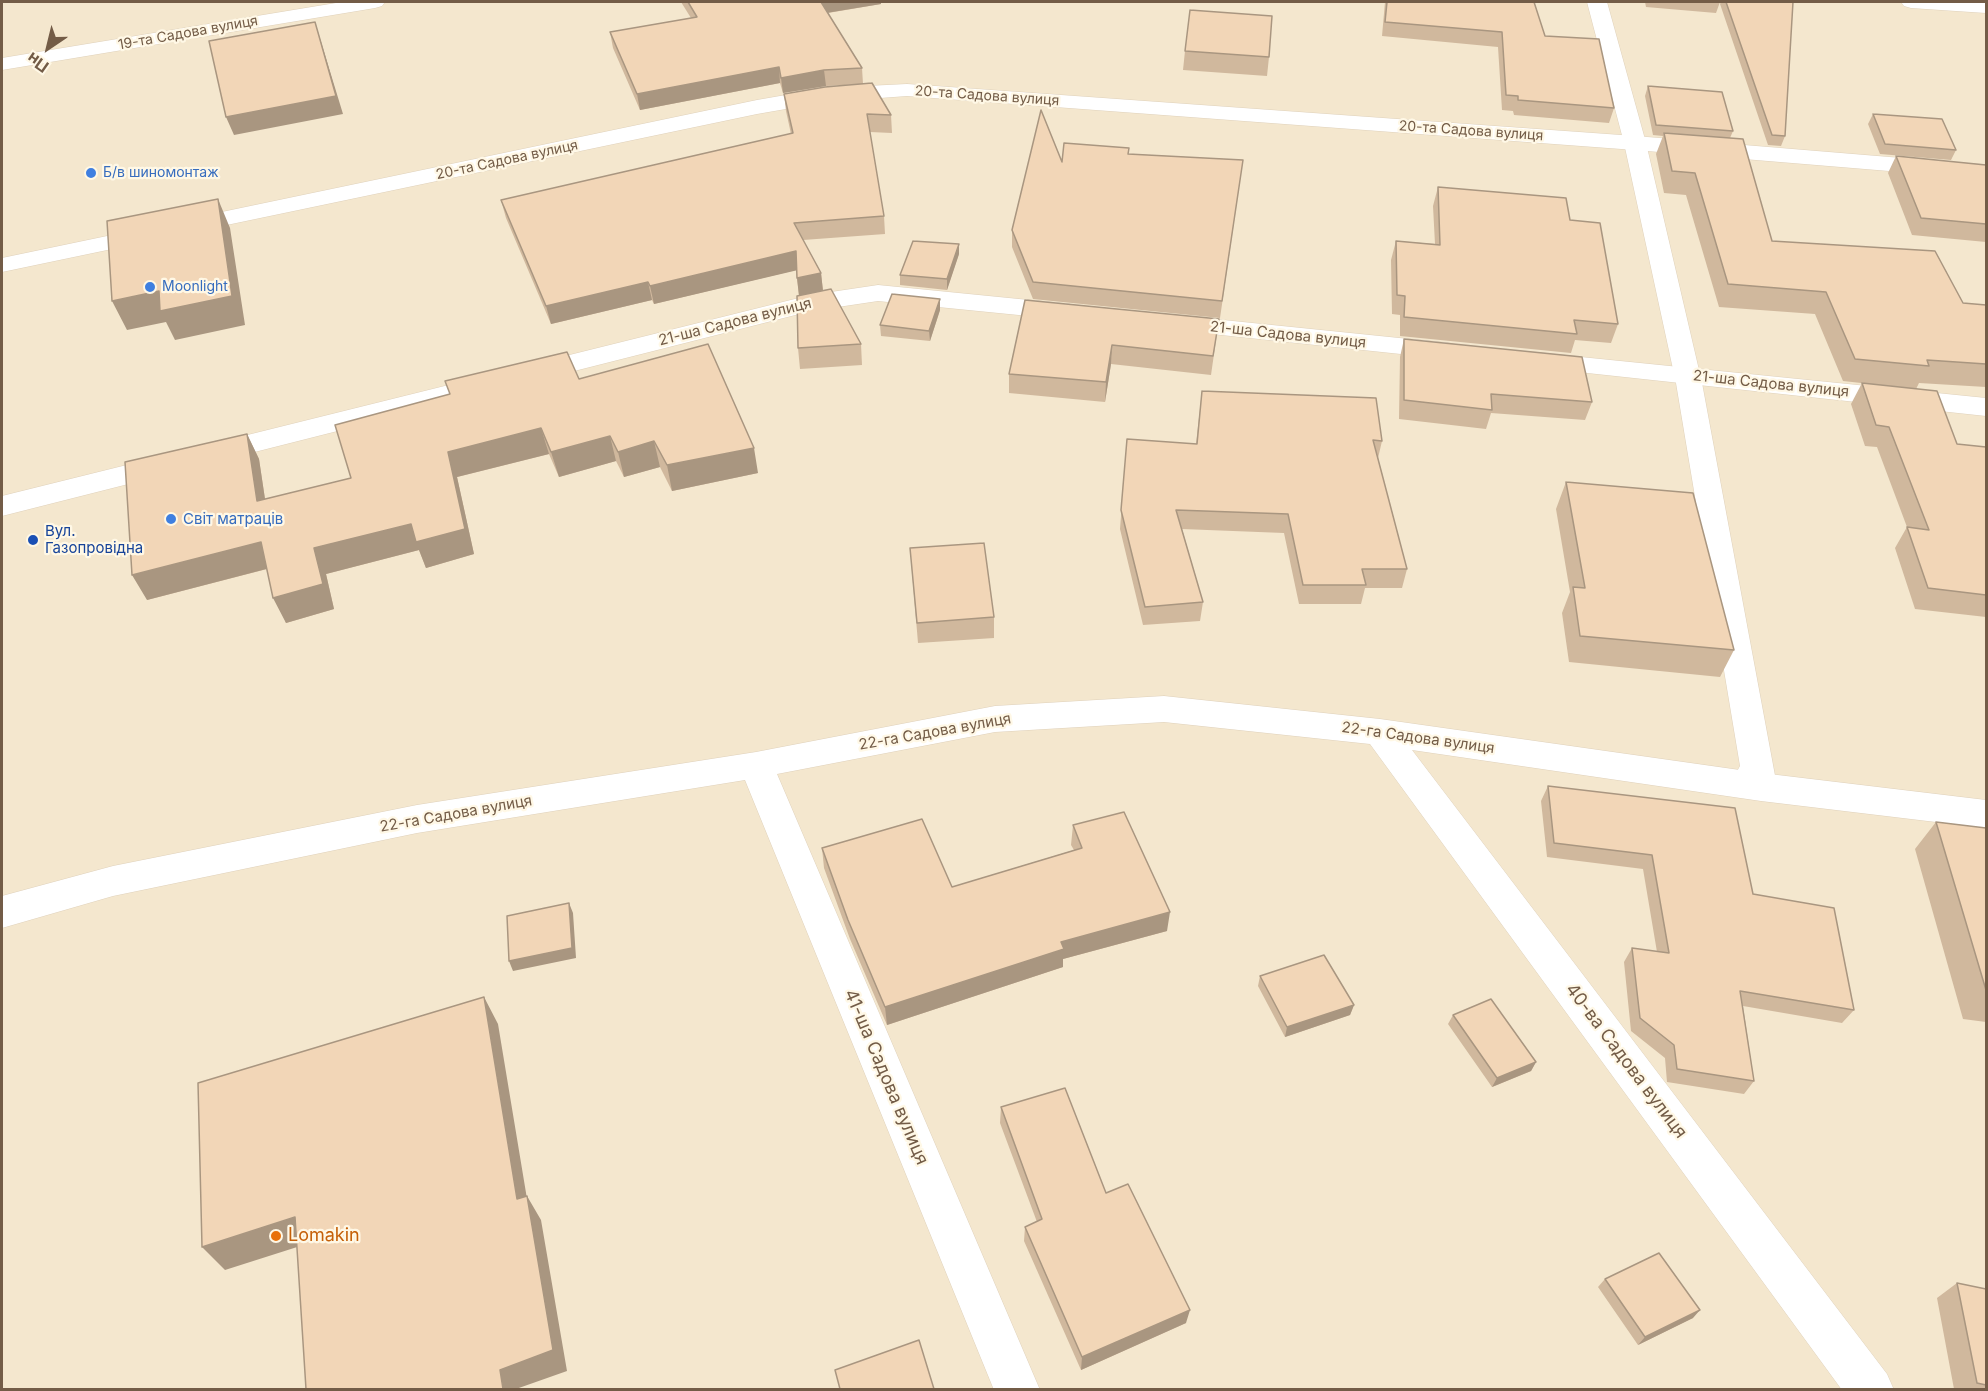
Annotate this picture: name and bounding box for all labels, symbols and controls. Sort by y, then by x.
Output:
street label: 19-та Садова вулиця [117,12,259,54]
north arrow [18,18,78,78]
text: Пн [23,48,52,77]
street label: 20-та Садова вулиця [914,83,1060,109]
street label: 20-та Садова вулиця [1398,118,1544,144]
street label: 20-та Садова вулиця [434,137,580,183]
place label: Б/в шиномонтаж [103,165,219,181]
marker: Б/в шиномонтаж [84,166,98,180]
place label: Moonlight [162,279,228,295]
marker: Moonlight [143,280,157,294]
street label: 21-ша Садова вулиця [657,294,813,350]
street label: 21-ша Садова вулиця [1209,318,1367,352]
street label: 21-ша Садова вулиця [1692,367,1850,401]
place label: Світ матраців [183,510,283,528]
marker: Світ матраців [164,512,178,526]
place label: Вул. Газопровідна [45,522,143,557]
marker: Вул. Газопровідна [26,533,40,547]
street label: 22-га Садова вулиця [857,710,1013,754]
street label: 22-га Садова вулиця [1340,718,1496,758]
street label: 22-га Садова вулиця [378,792,534,836]
street label: 40-ва Садова вулиця [1561,979,1691,1143]
street label: 41-ша Садова вулиця [839,986,933,1168]
place label: Lomakin [288,1225,360,1247]
marker: Lomakin [269,1229,283,1243]

